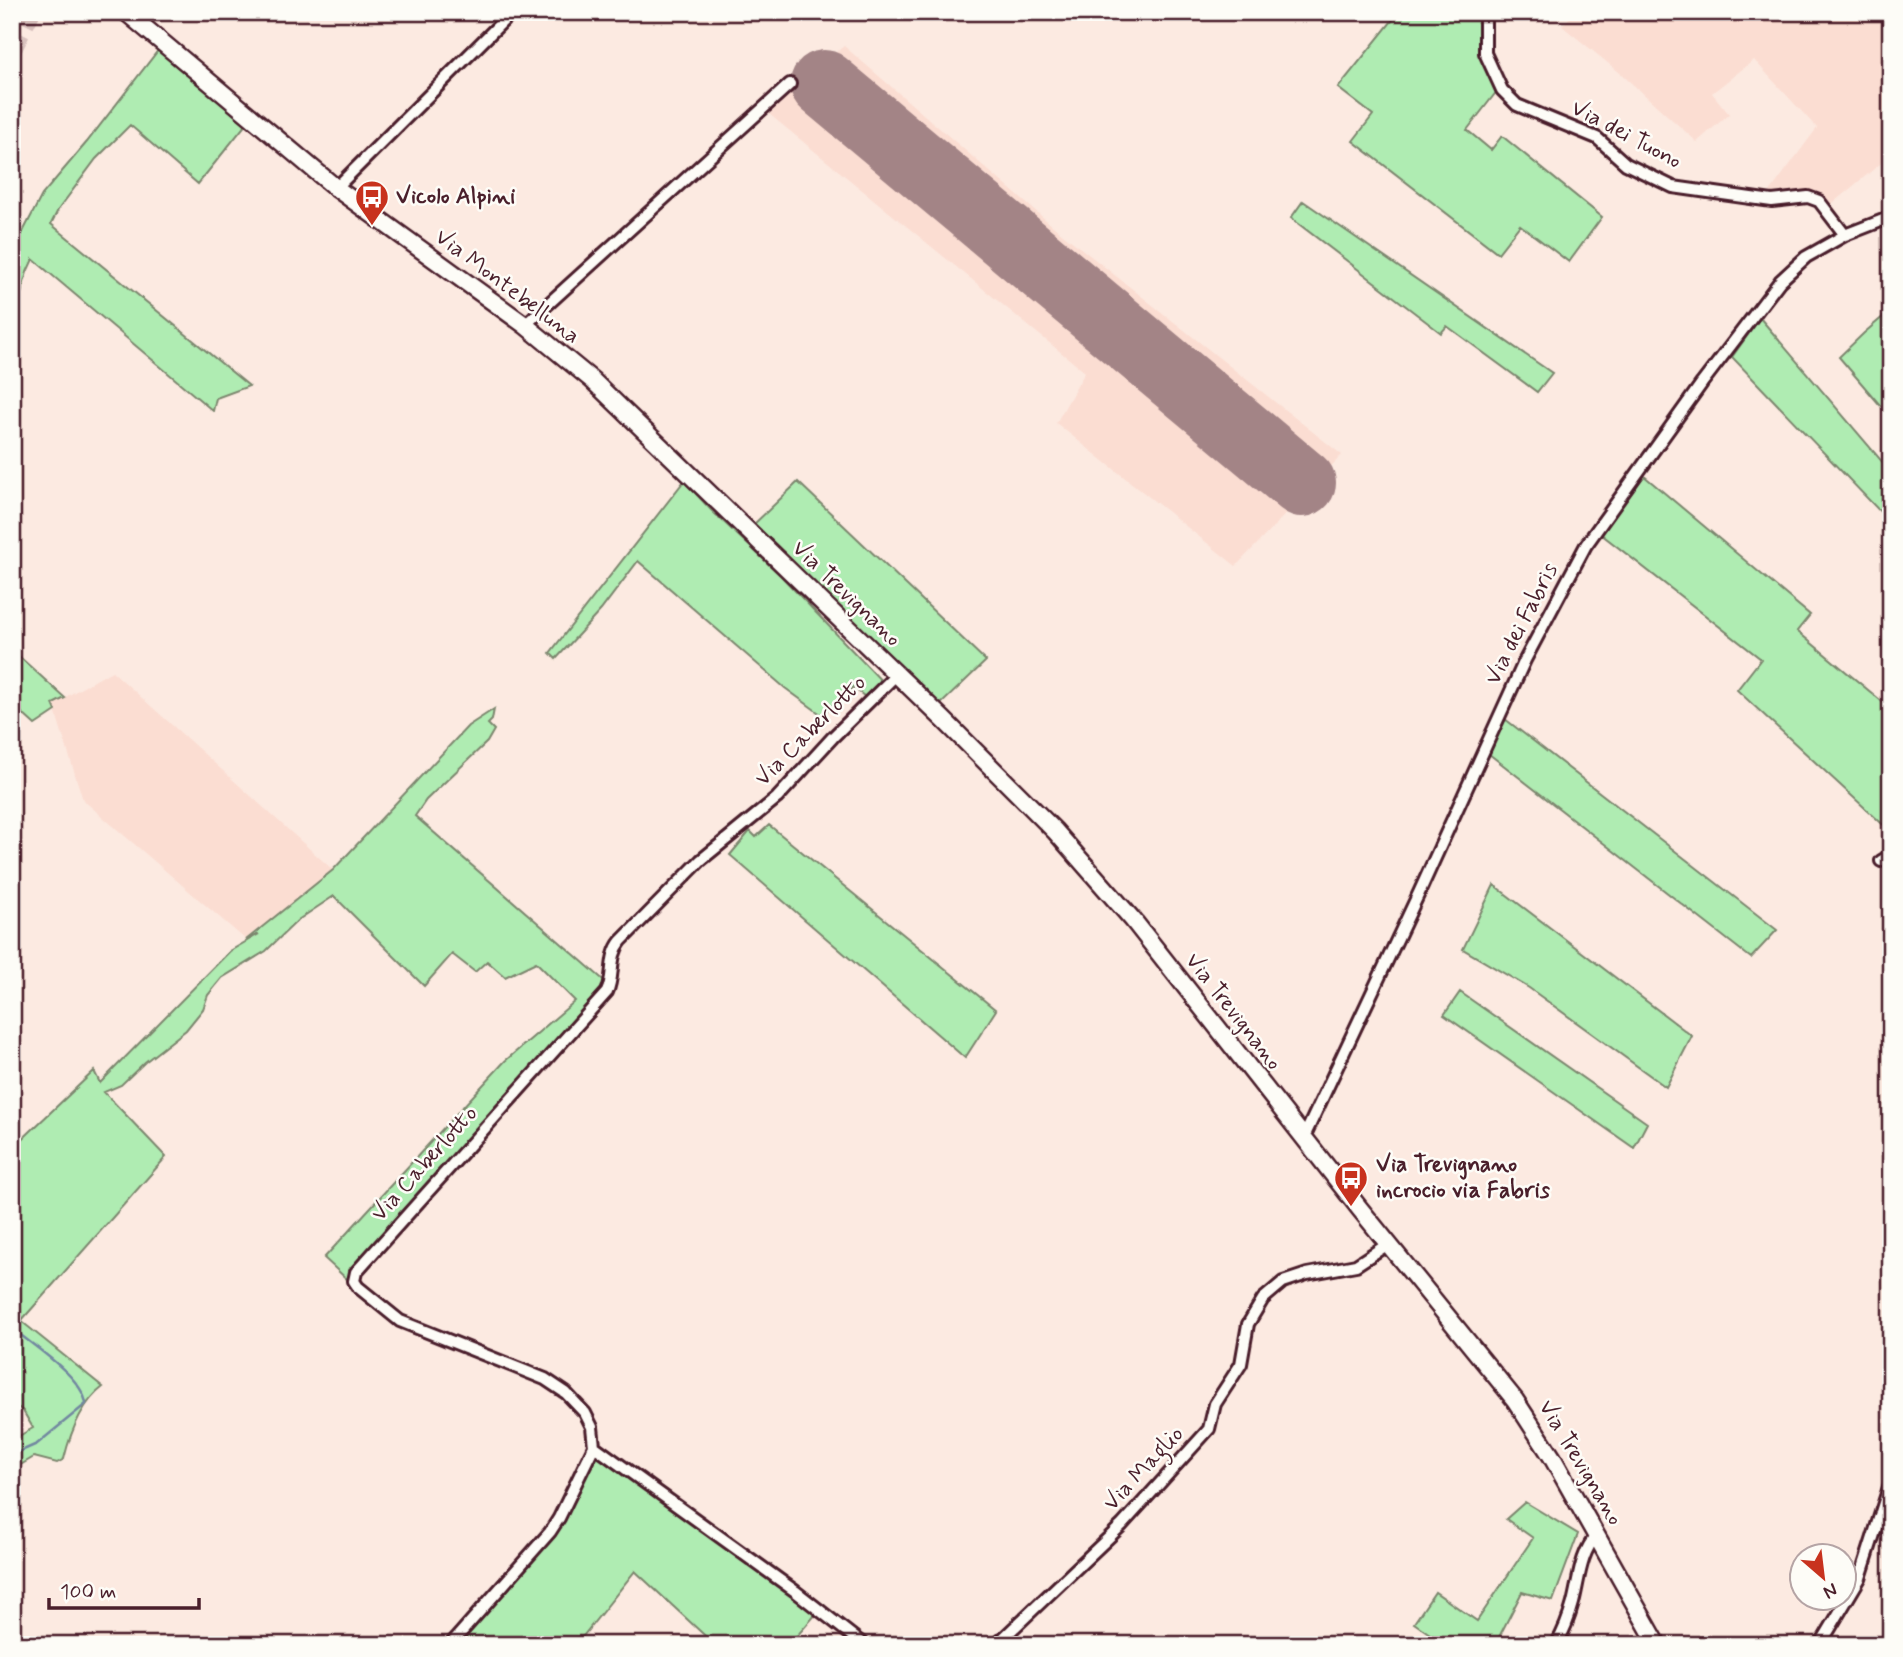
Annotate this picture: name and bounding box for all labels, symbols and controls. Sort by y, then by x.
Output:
street label: Via dei Tuono [1566,93,1687,177]
bus stop icon: Vicolo Alpini [353,178,391,227]
place label: Vicolo Alpini [396,182,515,212]
street label: Via Montebelluna [428,223,586,351]
street label: Via Trevignano [785,534,907,654]
street label: Via dei Fabris [1478,558,1566,690]
street label: Via Caberlotto [749,669,873,793]
street label: Via Trevignano [1178,947,1288,1077]
street label: Via Caberlotto [365,1100,485,1228]
place label: Via Trevignano incrocio via Fabris [1376,1150,1551,1206]
bus stop icon: Via Trevignano incrocio via Fabris [1332,1159,1370,1208]
street label: Via Trevignano [1531,1395,1629,1531]
street label: Via Maglio [1097,1420,1192,1519]
north arrow [1787,1542,1857,1612]
scale bar [49,1566,200,1610]
text: N [1819,1577,1842,1605]
text: 100 m [60,1578,116,1606]

